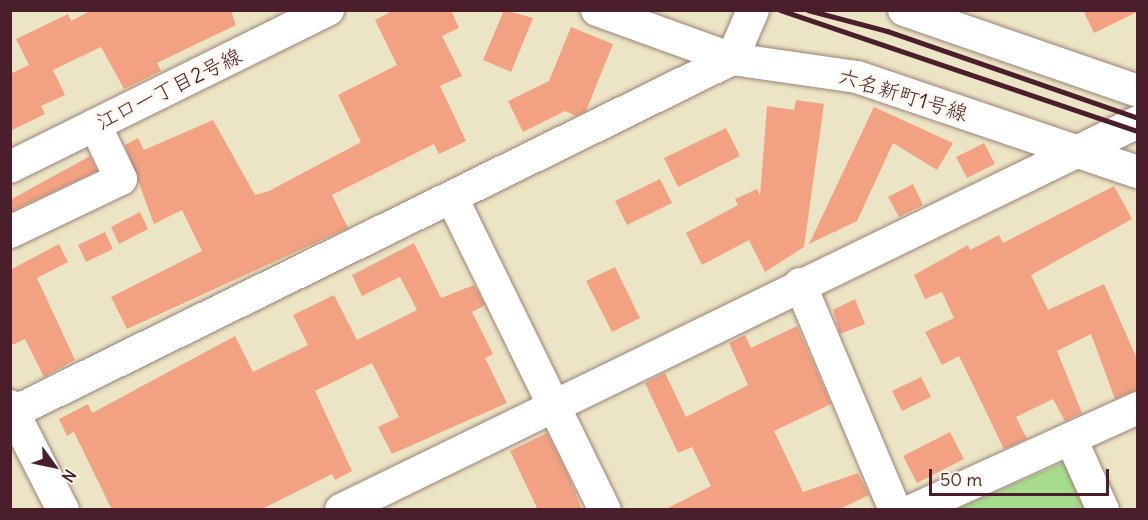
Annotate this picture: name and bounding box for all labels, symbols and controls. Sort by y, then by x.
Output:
street label: 江口一丁目2号線 [92,43,246,135]
street label: 六名新町1号線 [835,63,971,127]
north arrow [24,436,84,496]
scale bar [932,457,1112,495]
text: N [58,466,80,486]
text: 50 m [940,468,982,491]

